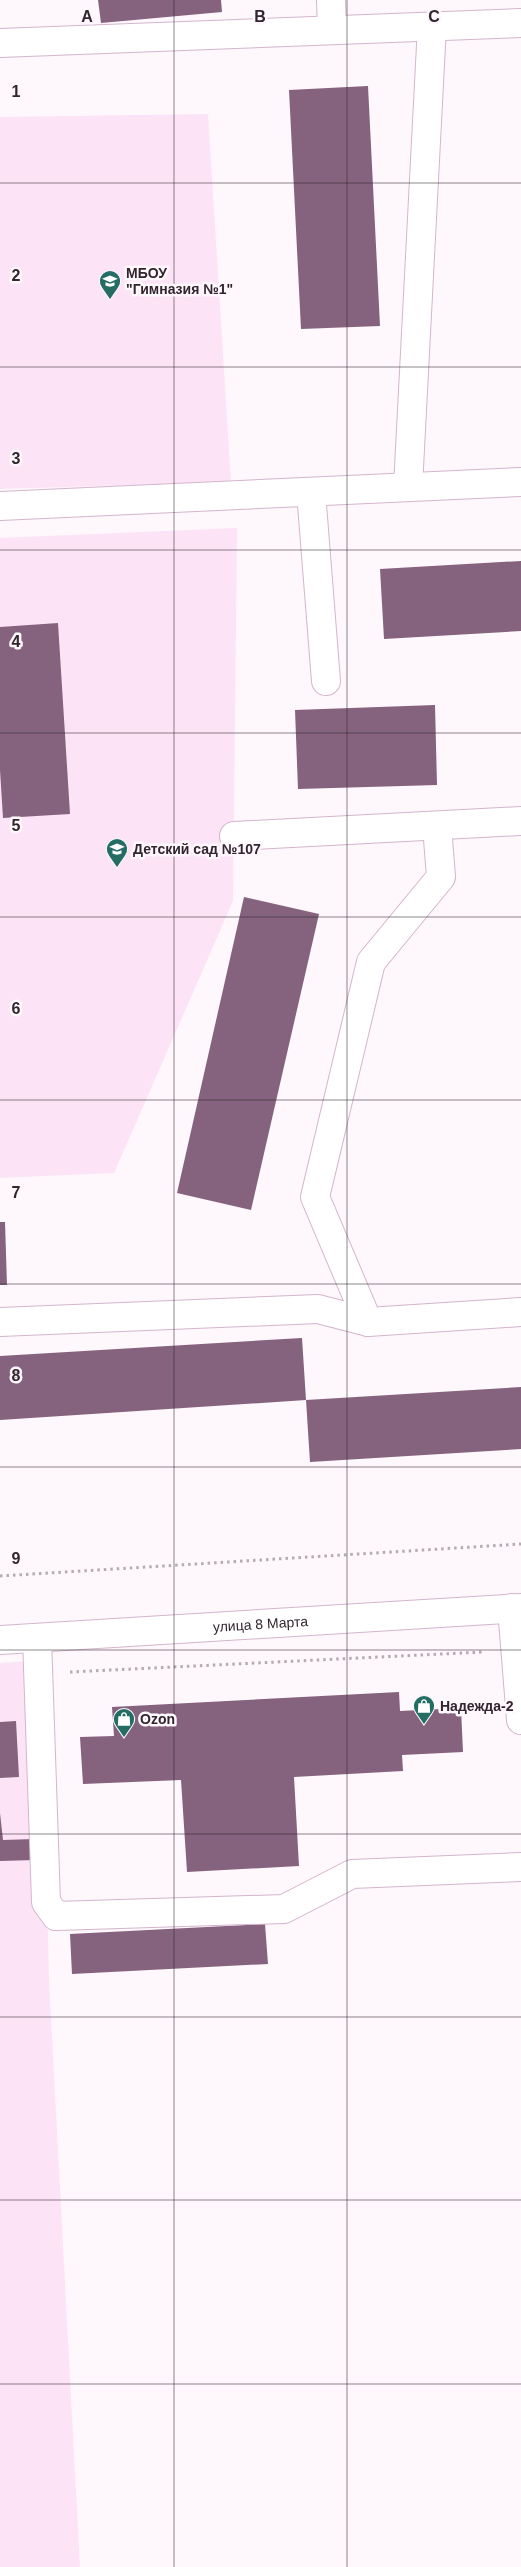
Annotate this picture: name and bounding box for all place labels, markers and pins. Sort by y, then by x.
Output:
place label: МБОУ "Гимназия №1" [126,265,233,297]
school or university icon: МБОУ "Гимназия №1" [98,269,122,300]
school or university icon: Детский сад №107 [105,837,129,868]
place label: Детский сад №107 [133,841,261,857]
shop icon: Надежда-2 [412,1694,436,1725]
place label: Надежда-2 [440,1698,514,1714]
shop icon: Ozon [112,1707,136,1738]
place label: Ozon [140,1711,175,1727]

